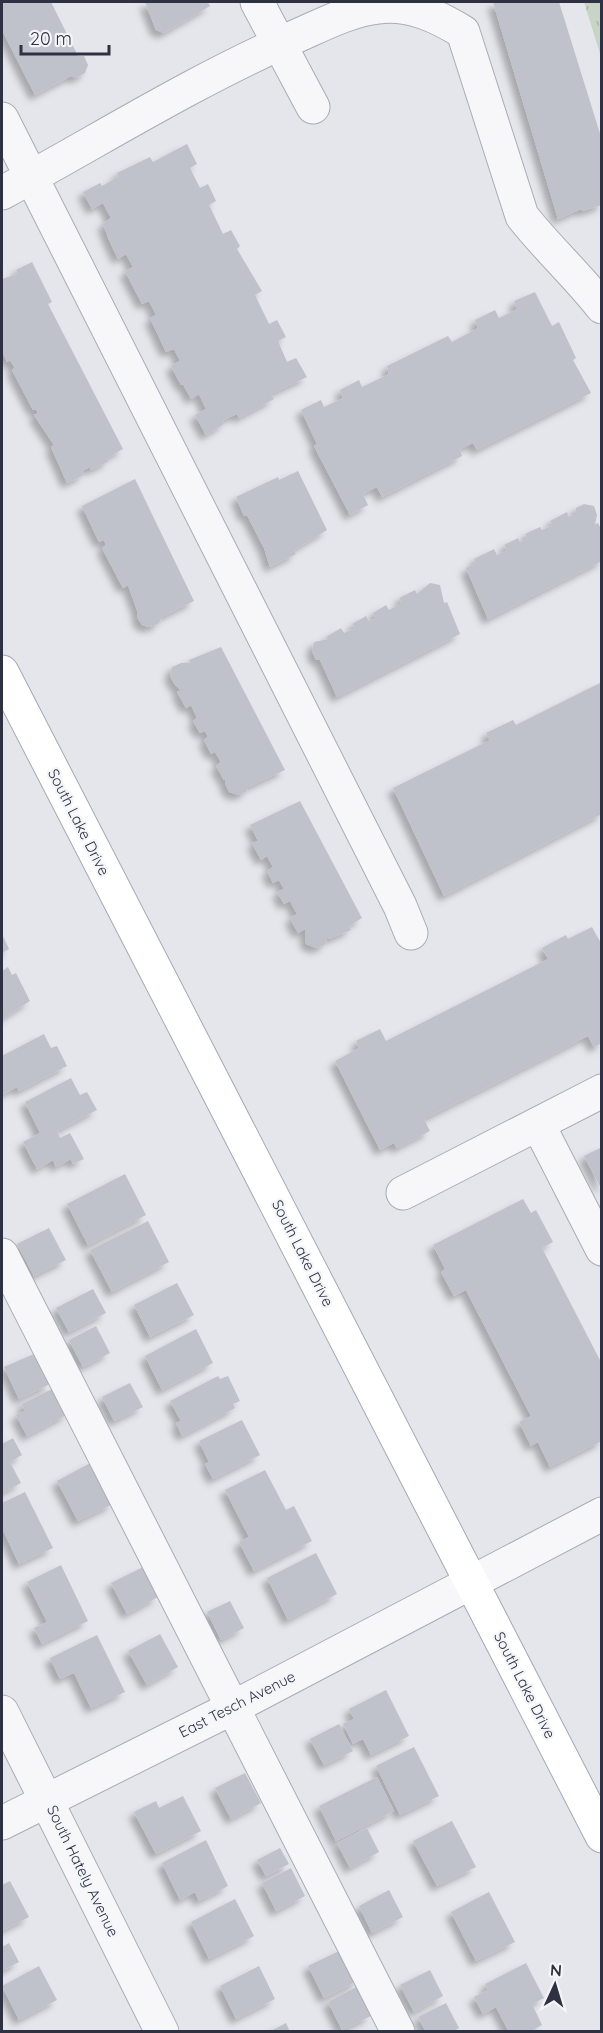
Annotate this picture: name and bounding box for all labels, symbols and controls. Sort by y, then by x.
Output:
scale bar [21,18,110,56]
text: 20 m [30,27,72,50]
street label: South Lake Drive [44,765,114,879]
street label: South Lake Drive [268,1196,338,1310]
street label: South Lake Drive [490,1628,560,1742]
street label: East Tesch Avenue [176,1666,298,1742]
street label: South Hately Avenue [43,1802,123,1940]
north arrow [525,1955,585,2015]
text: N [549,1960,563,1980]

